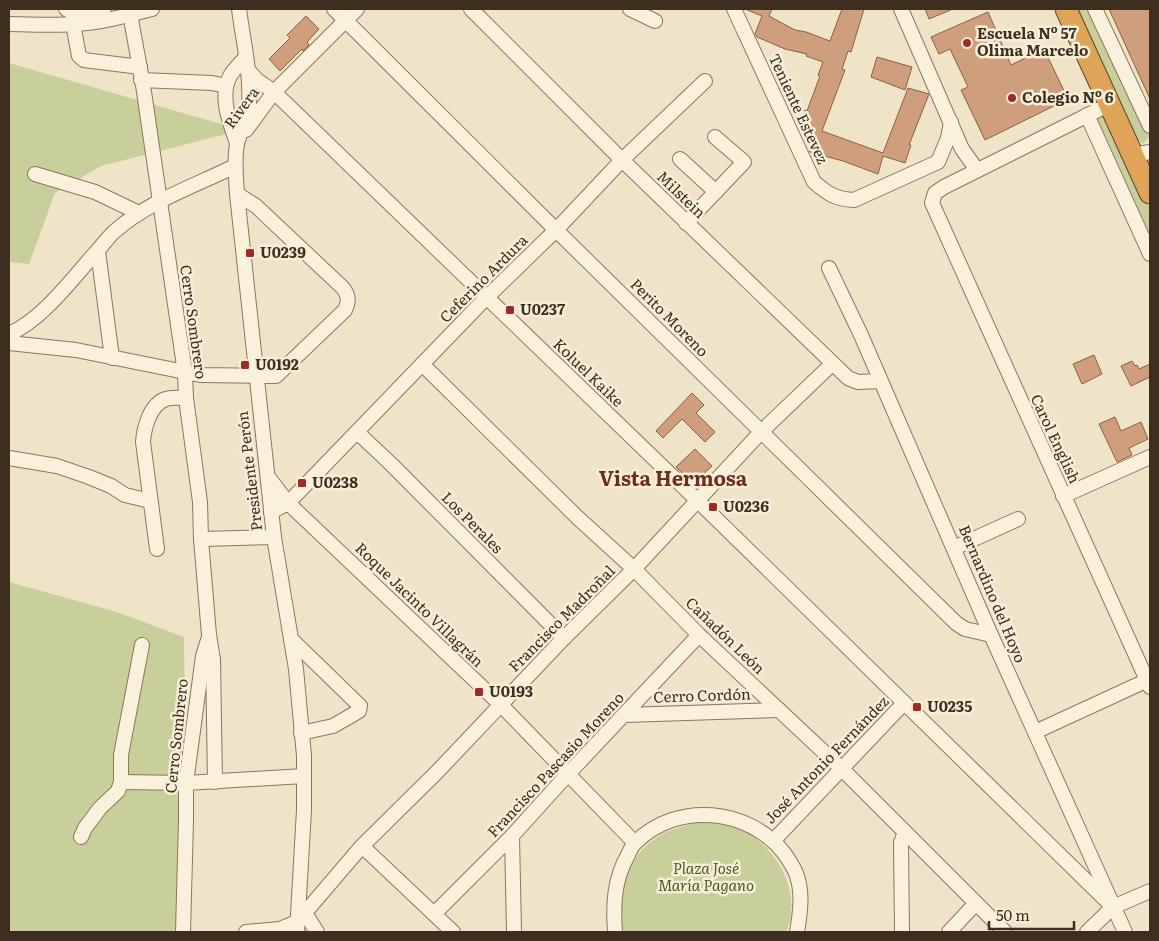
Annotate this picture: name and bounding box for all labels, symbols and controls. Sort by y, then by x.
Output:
place label: Escuela Nº 57 Olima Marcelo [977,21,1088,61]
marker: Escuela Nº 57 Olima Marcelo [961,37,973,49]
street label: Teniente Estevez [764,49,835,167]
street label: Rivera [218,81,264,133]
place label: Colegio Nº 6 [1022,85,1114,108]
marker: Colegio Nº 6 [1006,92,1018,104]
street label: Milstein [652,165,712,223]
street label: Ceferino Ardura [434,228,533,327]
place label: U0239 [260,240,306,263]
marker: U0239 [244,247,256,259]
street label: Cerro Sombrero [175,263,214,381]
street label: Perito Moreno [626,272,715,362]
place label: U0237 [520,297,566,320]
marker: U0237 [504,304,516,316]
street label: Koluel Kaike [549,332,630,412]
place label: U0192 [255,352,299,375]
marker: U0192 [239,359,251,371]
street label: Carol English [1026,390,1087,487]
street label: Presidente Perón [230,410,267,532]
district label: Vista Hermosa [599,462,748,492]
place label: U0238 [312,470,358,493]
marker: U0238 [296,477,308,489]
street label: Los Perales [437,486,509,558]
place label: U0236 [723,494,769,517]
marker: U0236 [707,501,719,513]
street label: Bernardino del Hoyo [954,521,1033,666]
street label: Roque Jacinto Villagrán [350,536,490,672]
street label: Francisco Madroñal [502,559,620,677]
street label: Cañadón León [681,591,771,679]
street label: Cerro Sombrero [158,677,193,794]
place label: U0193 [489,679,533,702]
street label: Cerro Cordón [653,681,751,708]
marker: U0193 [473,686,485,698]
street label: Francisco Pascasio Moreno [481,686,629,842]
street label: José Antonio Fernández [758,690,893,828]
place label: U0235 [927,694,972,717]
marker: U0235 [911,701,923,713]
park label: Plaza José María Pagano [658,856,754,896]
scale bar [989,898,1074,930]
text: 50 m [996,903,1030,926]

